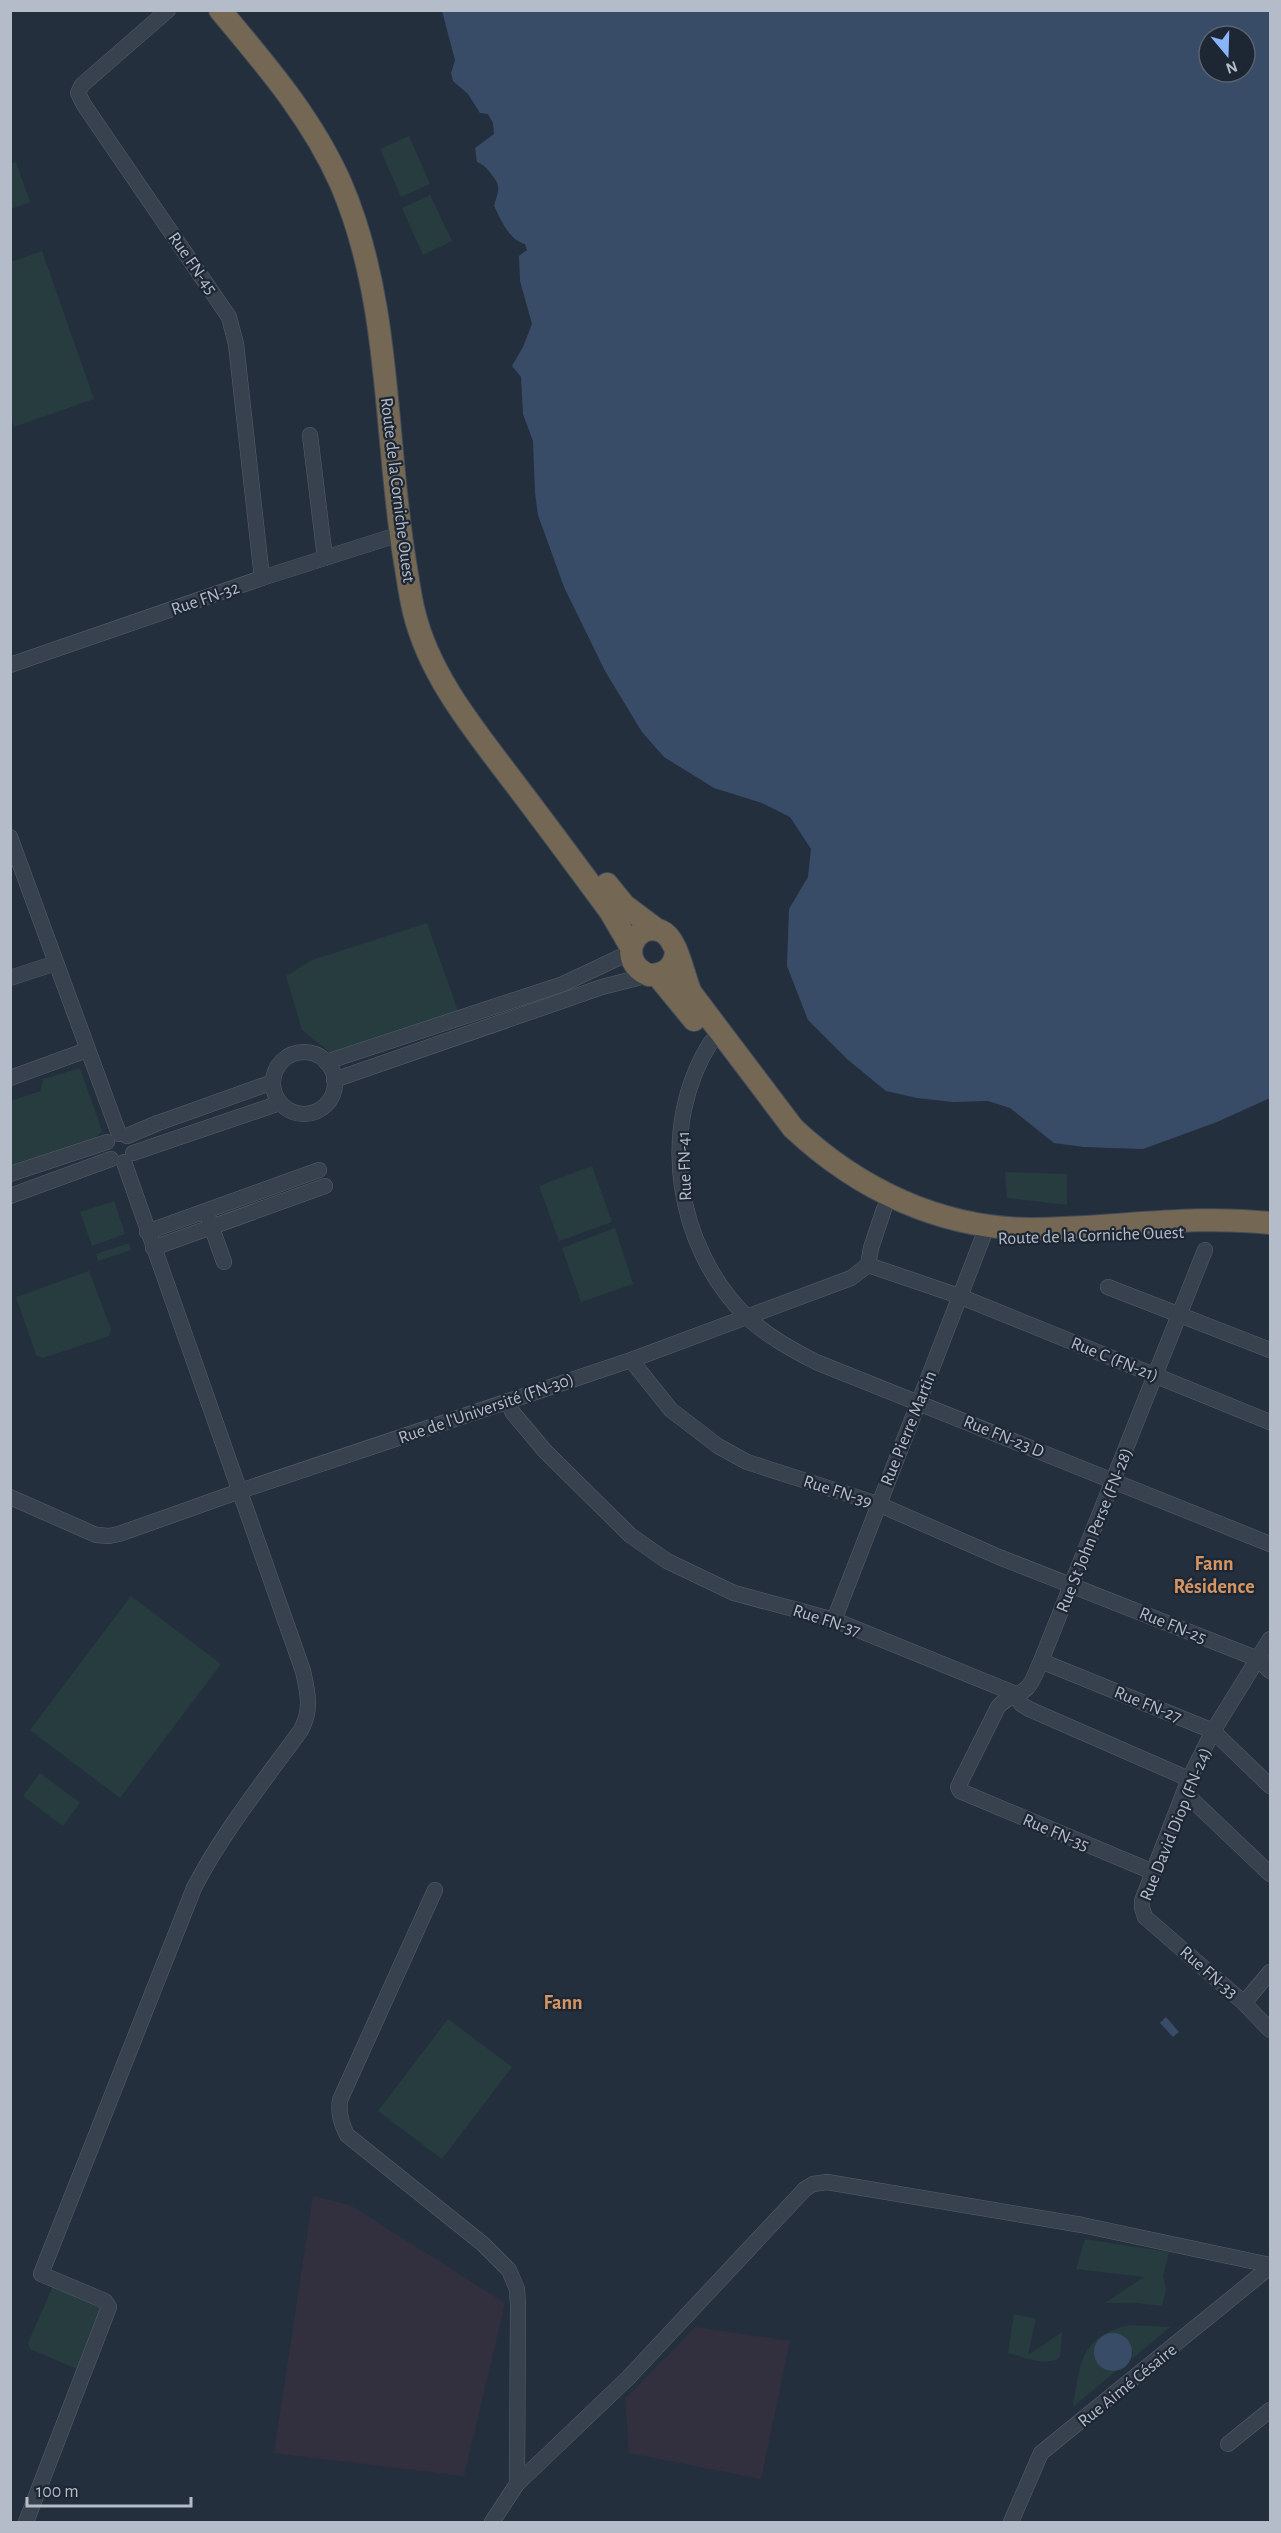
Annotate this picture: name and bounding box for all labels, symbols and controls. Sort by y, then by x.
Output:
north arrow [1197,24,1257,84]
text: N [1224,58,1239,77]
street label: Rue FN-45 [164,229,220,298]
street label: Route de la Corniche Ouest [377,397,417,584]
street label: Rue FN-32 [169,579,242,619]
street label: Rue FN-41 [675,1131,695,1201]
street label: Route de la Corniche Ouest [998,1224,1185,1248]
street label: Rue C (FN-21) [1068,1334,1161,1386]
street label: Rue Pierre Martin [878,1368,940,1488]
street label: Rue de l'Université (FN-30) [396,1370,577,1448]
street label: Rue FN-23 D [961,1413,1047,1461]
street label: Rue St John Perse (FN-28) [1054,1445,1136,1615]
street label: Rue FN-39 [801,1472,874,1511]
district label: Fann Résidence [1173,1554,1255,1597]
street label: Rue FN-37 [791,1602,863,1640]
street label: Rue FN-25 [1136,1604,1209,1648]
street label: Rue FN-27 [1111,1683,1184,1727]
street label: Rue David Diop (FN-24) [1137,1745,1215,1904]
street label: Rue FN-35 [1020,1811,1091,1855]
street label: Rue FN-33 [1176,1943,1241,2003]
district label: Fann [543,1993,583,2013]
street label: Rue Aimé Césaire [1075,2341,1180,2431]
scale bar [27,2470,190,2508]
text: 100 m [36,2483,79,2501]

